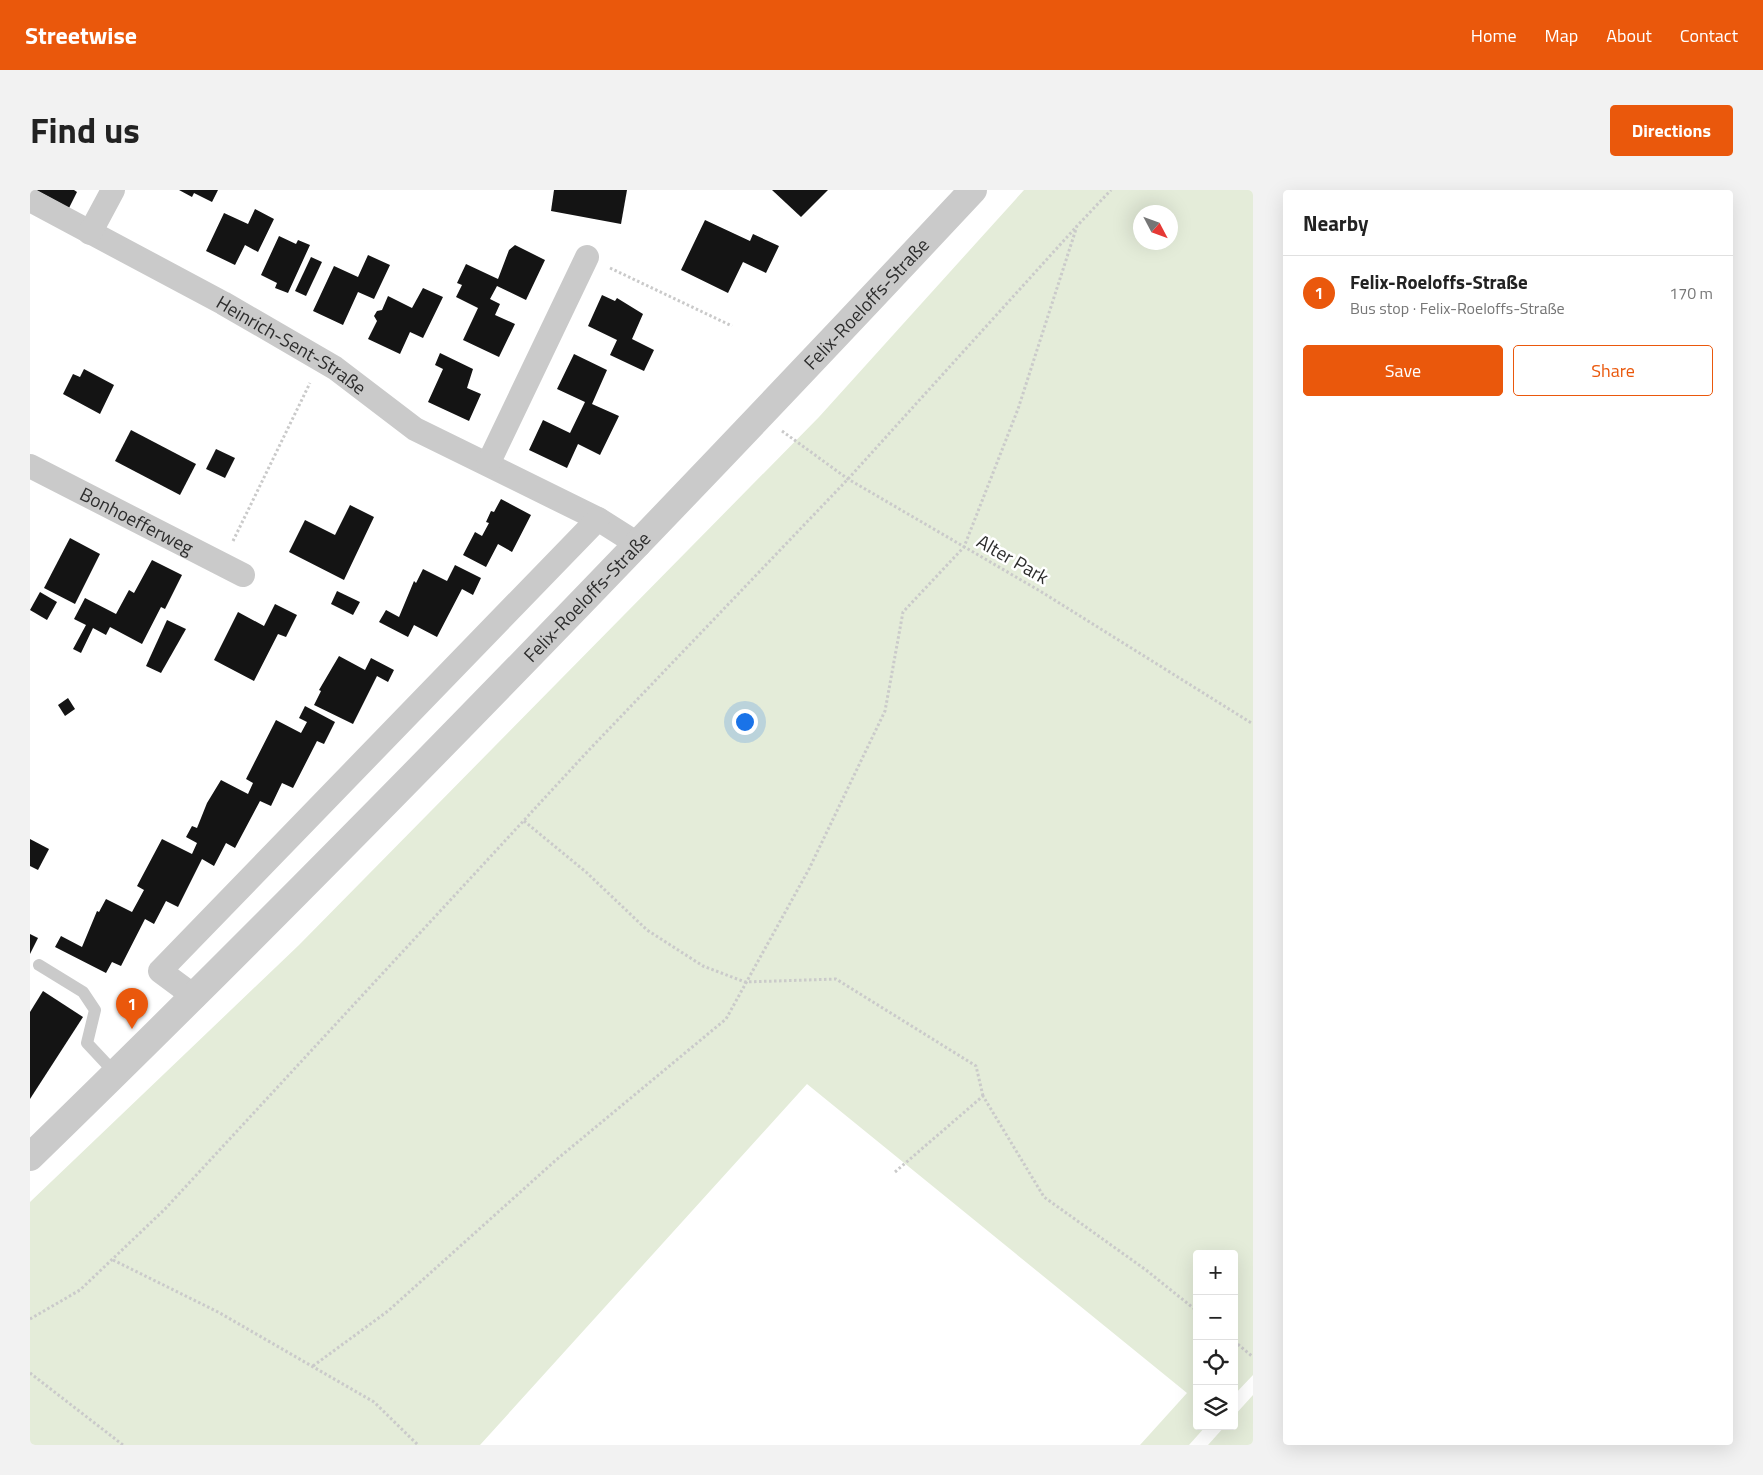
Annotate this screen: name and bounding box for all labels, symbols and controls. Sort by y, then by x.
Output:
text: Streetwise [25,17,137,53]
text: Home [1471,22,1517,49]
text: Map [1545,22,1578,49]
text: About [1606,22,1652,49]
text: Contact [1680,22,1738,49]
text: Find us [30,103,140,157]
button: Directions [1610,105,1733,156]
north arrow [1133,205,1178,250]
text: Nearby [1303,207,1368,239]
street label: Felix-Roeloffs-Straße [796,231,936,376]
text: Felix-Roeloffs-Straße [1350,267,1528,296]
text: 1 [1315,281,1323,305]
text: 170 m [1669,281,1713,305]
street label: Heinrich-Sent-Straße [211,287,373,401]
text: Bus stop · Felix-Roeloffs-Straße [1350,296,1565,320]
button: Save [1303,345,1503,396]
button: Share [1513,345,1713,396]
street label: Bonhoefferweg [75,479,199,562]
street label: Felix-Roeloffs-Straße [516,524,657,668]
street label: Alter Park [972,526,1055,591]
your location [732,709,758,735]
pin: 1 [116,988,148,1029]
map controls [1193,1250,1238,1430]
button: + [1193,1250,1238,1295]
button: − [1193,1295,1238,1340]
button: locate [1193,1340,1238,1385]
button: layers [1193,1385,1238,1430]

